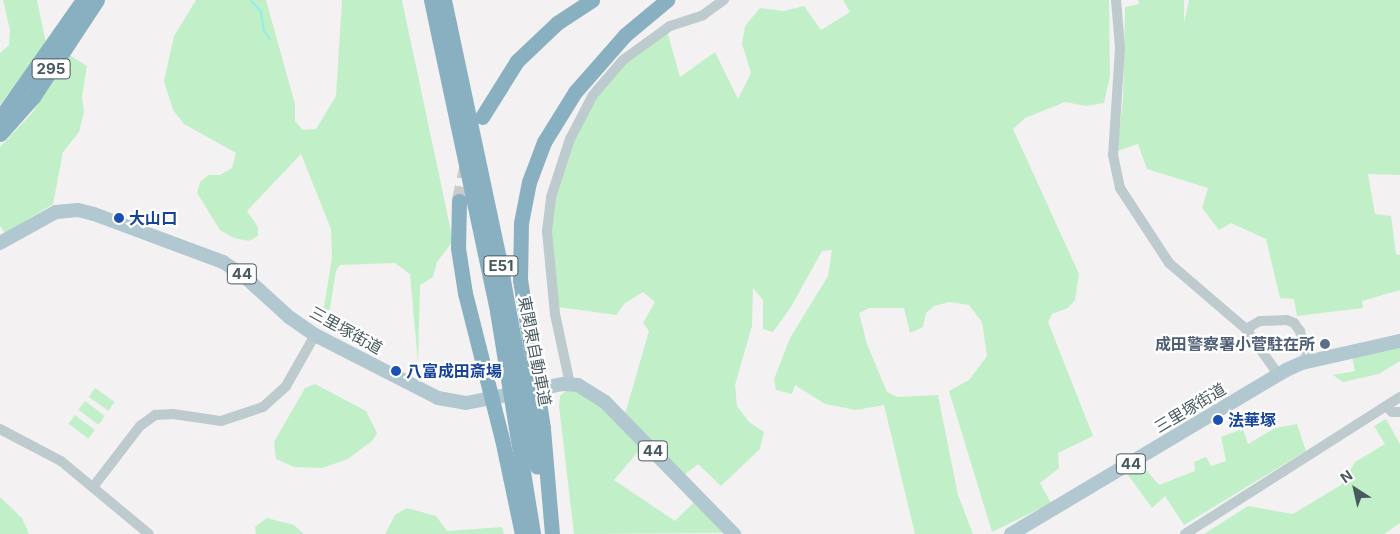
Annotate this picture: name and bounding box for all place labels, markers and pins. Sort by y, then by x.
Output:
place label: 大山口 [129,208,177,228]
marker: 大山口 [113,212,125,224]
place label: 成田警察署小菅駐在所 [1155,334,1315,354]
marker: 成田警察署小菅駐在所 [1319,338,1331,350]
place label: 八富成田斎場 [406,361,502,381]
marker: 八富成田斎場 [390,365,402,377]
place label: 法華塚 [1228,410,1276,430]
marker: 法華塚 [1212,414,1224,426]

